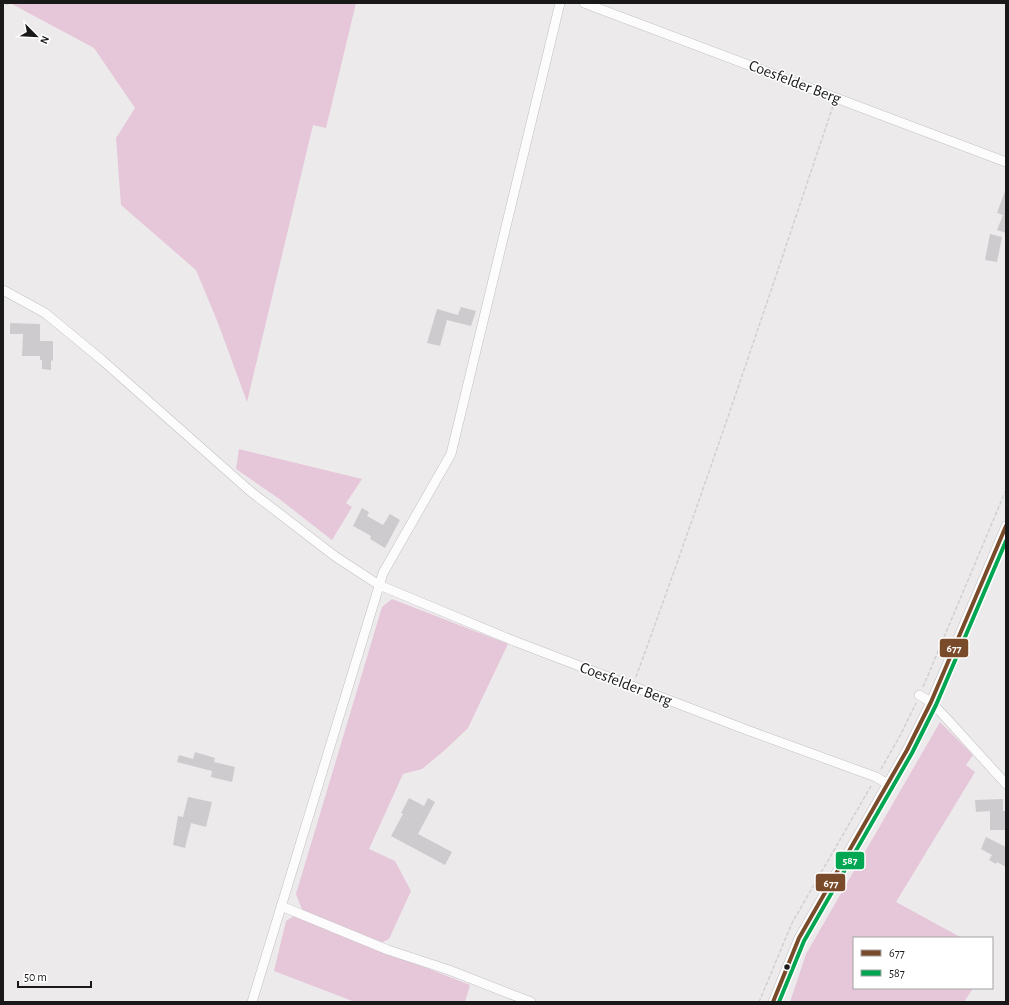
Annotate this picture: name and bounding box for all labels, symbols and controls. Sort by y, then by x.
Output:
north arrow [16,16,56,56]
text: N [38,34,51,46]
street label: Coesfelder Berg [747,57,843,107]
line badge: 677 [939,638,969,658]
text: 677 [947,643,962,654]
street label: Coesfelder Berg [578,659,674,709]
line badge: 587 [835,851,865,870]
text: 587 [843,855,858,866]
line badge: 677 [815,873,846,892]
text: 677 [824,878,839,889]
legend [853,937,993,989]
text: 677 [889,947,905,959]
unlabelled marker [782,962,792,972]
scale bar [18,963,91,989]
text: 587 [889,967,905,979]
text: 50 m [24,971,47,983]

